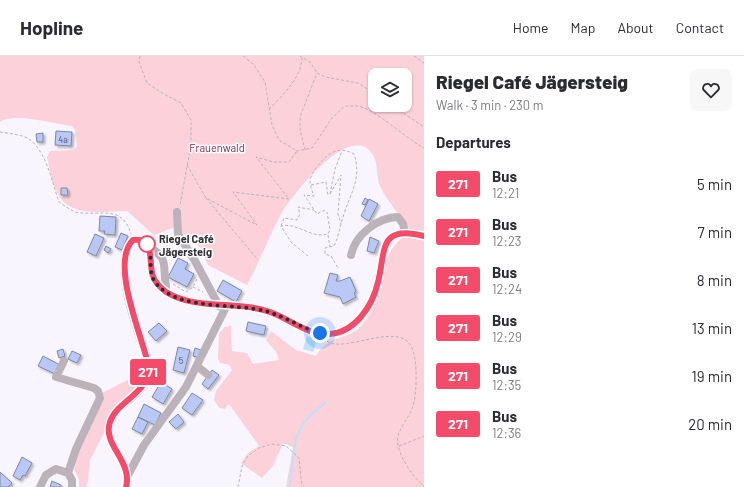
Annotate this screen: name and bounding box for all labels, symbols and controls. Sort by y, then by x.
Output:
text: Hopline [20,16,84,39]
text: Home [513,19,549,36]
text: Map [571,19,595,36]
text: About [617,19,654,36]
text: Contact [676,19,724,36]
map controls [368,68,412,112]
button: layers [368,68,412,112]
button: heart [690,69,732,111]
text: Riegel Café Jägersteig [436,70,628,93]
text: Walk · 3 min · 230 m [436,97,543,113]
text: Departures [436,133,511,151]
house number: 4a [58,134,68,145]
park label: Frauenwald [189,141,245,154]
text: Bus [492,167,517,185]
text: 271 [448,175,468,192]
text: 5 min [697,175,732,193]
text: 12:21 [492,185,519,201]
text: Bus [492,215,517,233]
text: 271 [448,223,468,240]
text: 7 min [698,223,732,241]
place label: Riegel Café Jägersteig [159,232,214,258]
text: 12:23 [492,233,522,249]
marker: Riegel Café Jägersteig [138,235,156,253]
text: Bus [492,263,517,281]
text: 271 [448,271,468,288]
text: 8 min [697,271,732,289]
text: 12:24 [492,281,522,297]
text: Bus [492,311,517,329]
text: 271 [448,319,468,336]
text: 13 min [692,319,732,337]
your location [310,323,330,343]
text: 12:29 [492,329,522,345]
house number: 5 [179,355,184,366]
line badge: 271 [125,359,171,385]
text: Bus [492,359,517,377]
text: 271 [138,363,158,380]
text: 271 [448,367,468,384]
text: 19 min [692,367,732,385]
text: 12:35 [492,377,521,393]
text: Bus [492,407,517,425]
text: 271 [448,415,468,432]
text: 20 min [688,415,732,433]
text: 12:36 [492,425,521,441]

